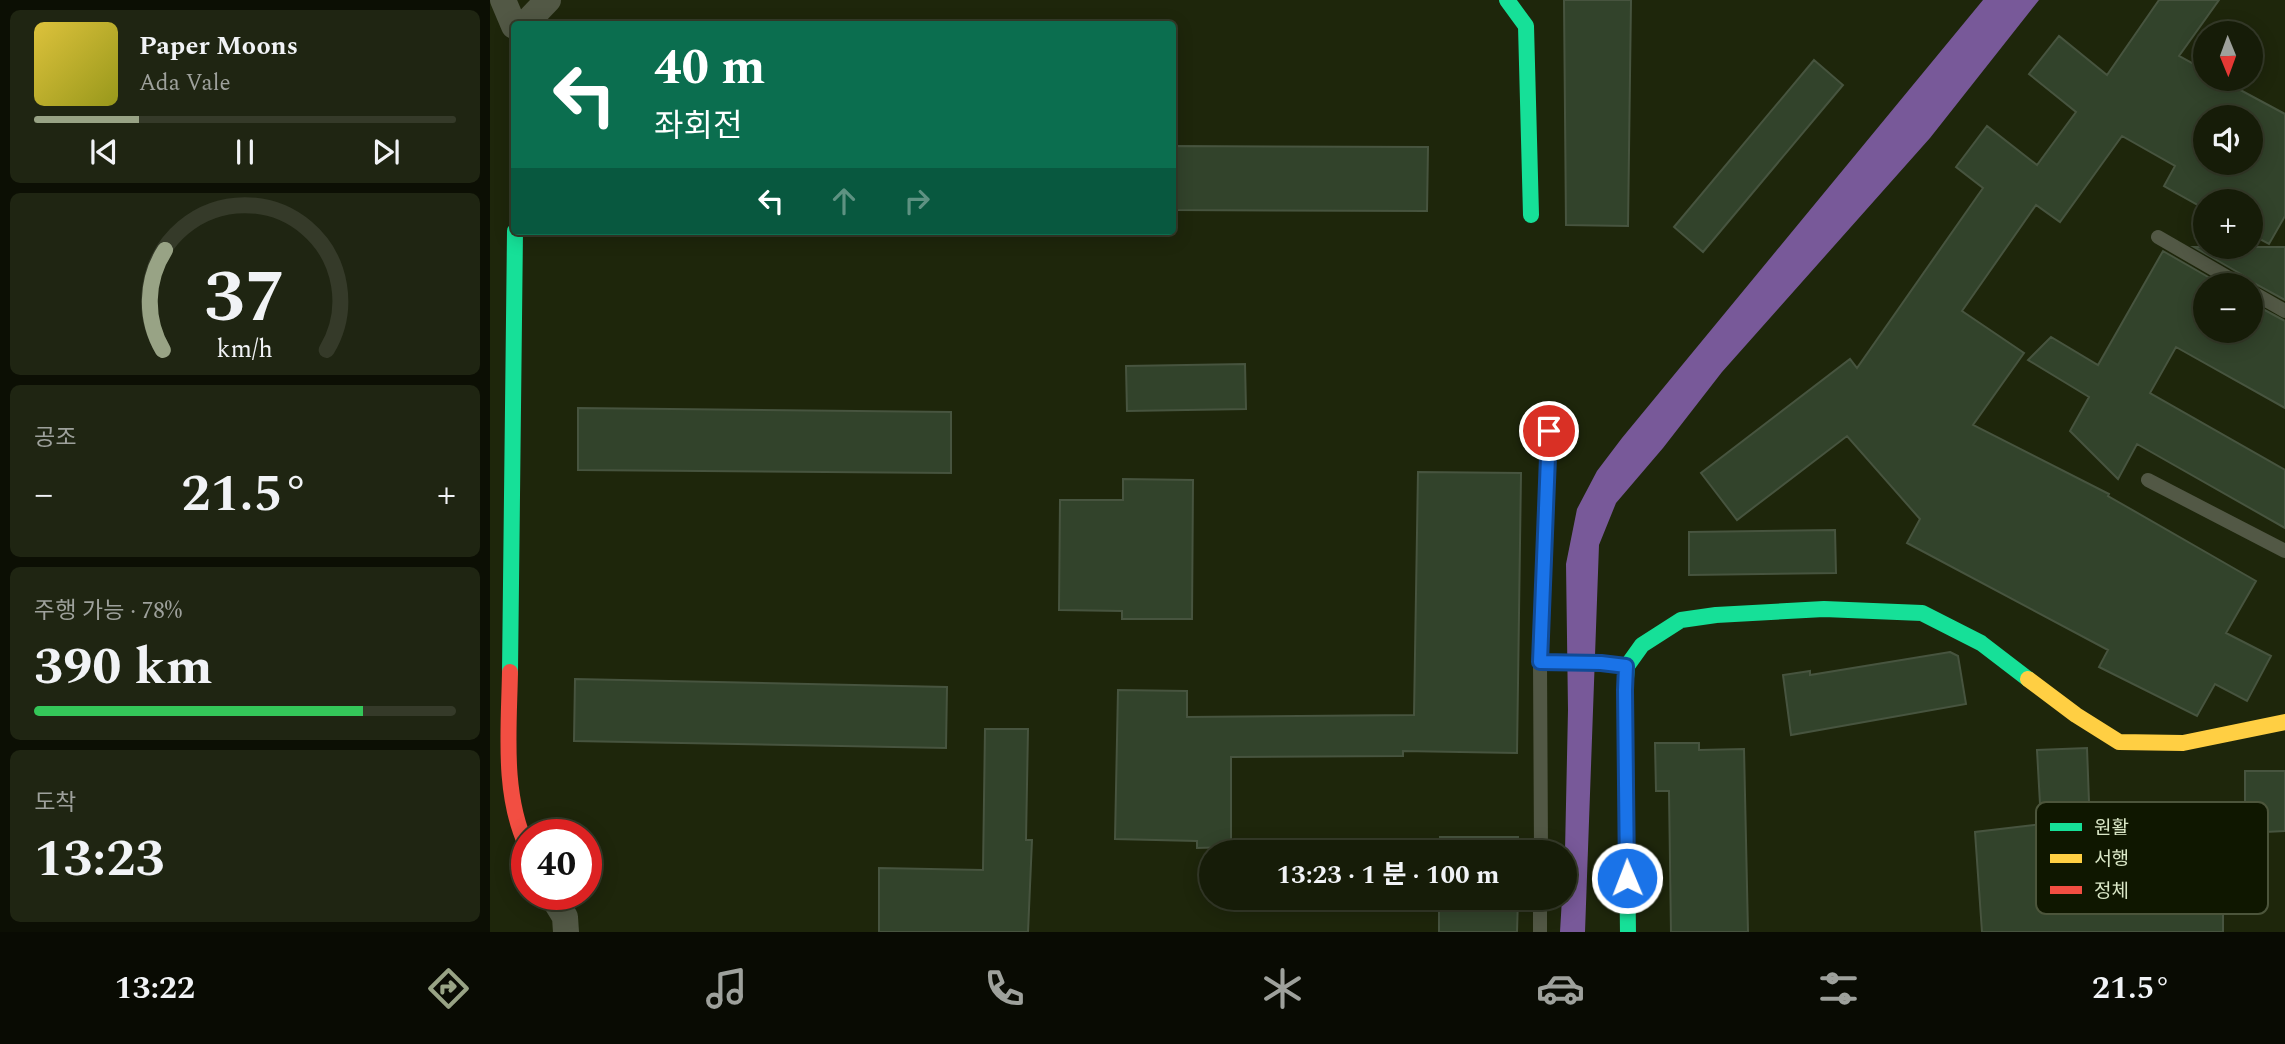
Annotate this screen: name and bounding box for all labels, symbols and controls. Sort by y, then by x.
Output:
north arrow [2193,21,2263,91]
map controls [2193,21,2263,343]
text: Paper Moons [139,26,298,66]
text: 40 m [654,31,765,106]
icon: left [539,49,630,140]
text: Ada Vale [139,66,231,101]
text: 좌회전 [654,102,742,151]
button: sound [2193,105,2263,175]
icon: previous [85,133,123,171]
icon: pause [226,133,264,171]
icon: next [367,133,405,171]
icon: left [752,182,790,220]
icon: ahead [825,182,863,220]
icon: right [898,182,936,220]
button: + [2193,189,2263,259]
text: 37 [204,243,286,354]
button: − [2193,273,2263,343]
text: km/h [217,330,273,368]
pin [1519,401,1579,461]
icon: arrive [1530,412,1568,450]
text: 공조 [34,421,76,456]
text: 21.5° [181,455,309,534]
text: − [34,466,53,524]
text: + [437,466,456,524]
text: 주행 가능 · 78% [34,594,182,629]
text: 390 km [34,628,213,707]
text: 도착 [34,786,76,821]
legend [2036,802,2268,914]
text: 원활 [2094,814,2129,843]
speed limit sign: 40 [511,819,602,910]
text: 13:23 [34,820,165,899]
position arrow [1590,841,1664,915]
text: 서행 [2094,845,2129,874]
text: 13:23 · 1 분 · 100 m [1276,855,1500,895]
text: 정체 [2094,877,2129,906]
text: 13:22 [115,964,195,1013]
icon: directions [424,964,473,1013]
icon: music [702,964,751,1013]
icon: phone [980,964,1029,1013]
icon: climate [1258,964,1307,1013]
icon: car [1536,964,1585,1013]
icon: filters [1814,964,1863,1013]
text: 21.5° [2092,964,2170,1013]

